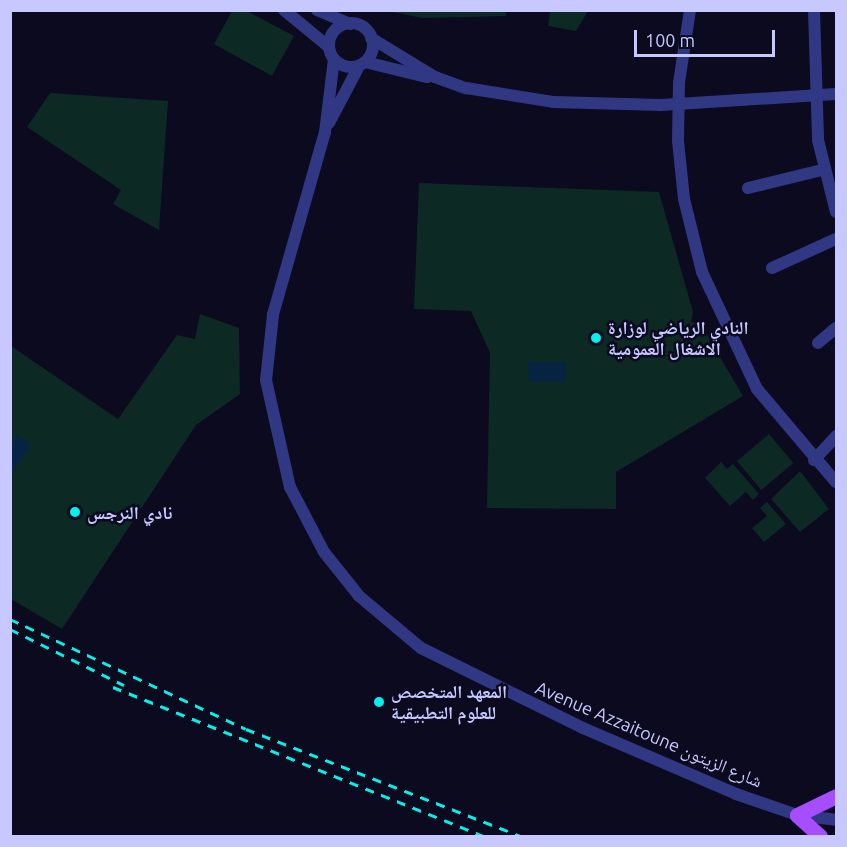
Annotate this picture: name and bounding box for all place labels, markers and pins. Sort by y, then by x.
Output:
place label: النادي الرياضي لوزارة الاشغال العمومية [608,317,749,360]
marker: النادي الرياضي لوزارة الاشغال العمومية [589,331,603,345]
place label: نادي النرجس [87,501,172,523]
marker: نادي النرجس [68,505,82,519]
place label: المعهد المتخصص للعلوم التطبيقية [391,681,507,724]
marker: المعهد المتخصص للعلوم التطبيقية [372,695,386,709]

